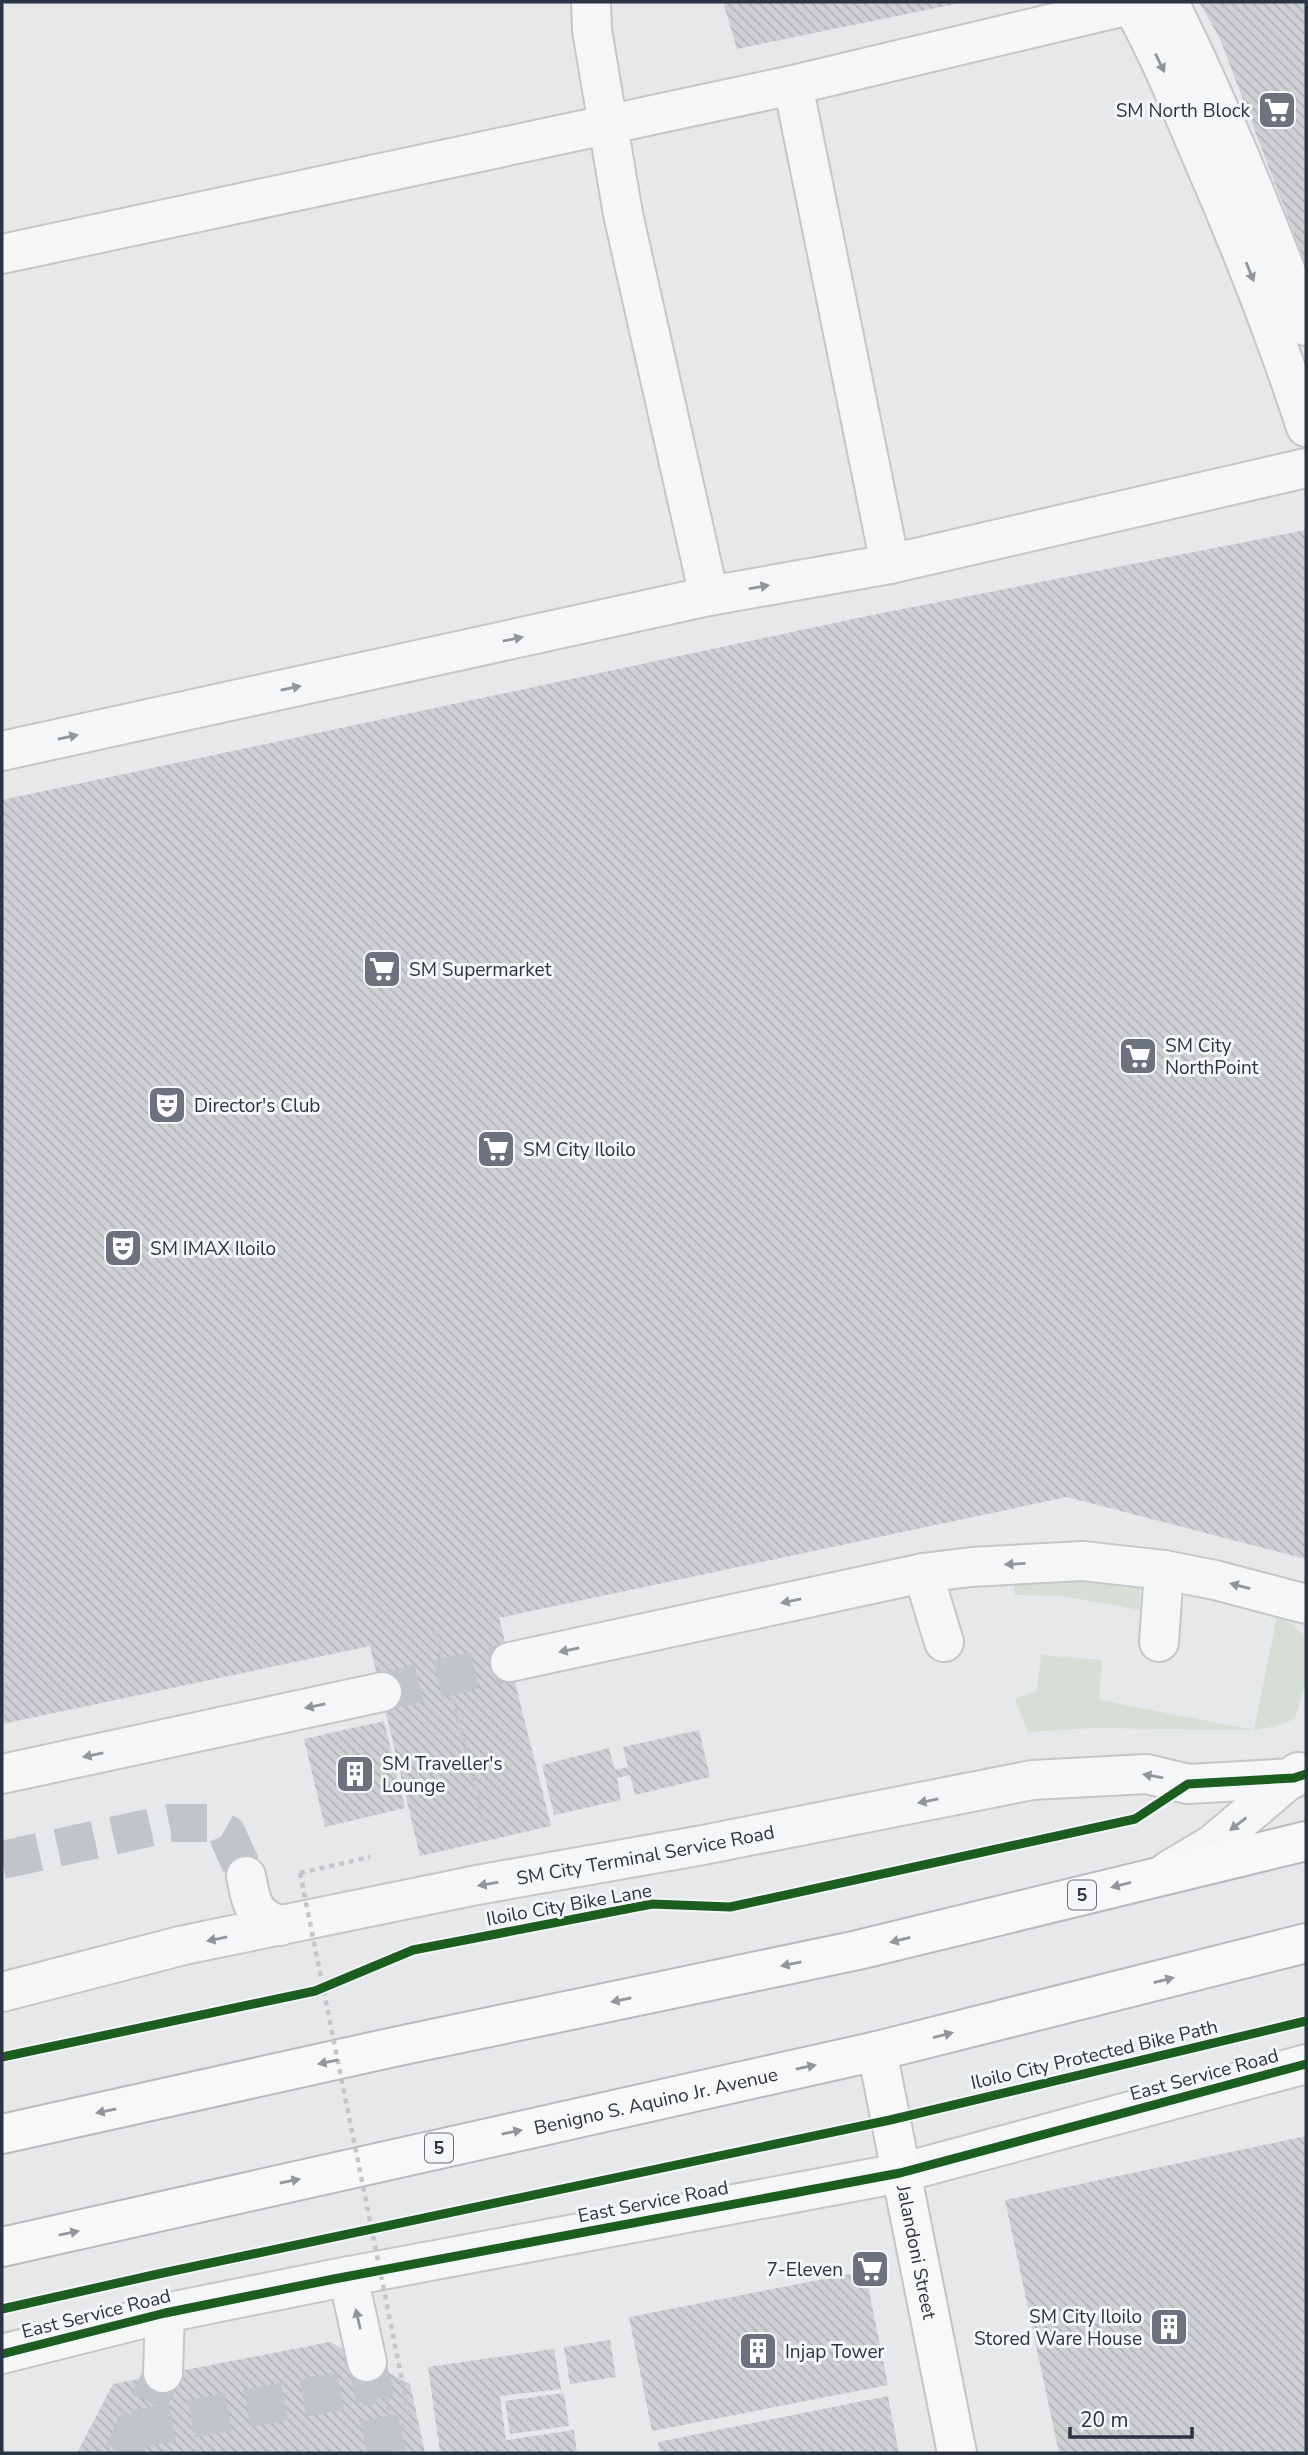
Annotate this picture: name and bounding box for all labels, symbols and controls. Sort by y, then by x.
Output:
one-way arrow [1155,53,1166,73]
supermarket icon: SM North Block [1256,89,1298,131]
place label: SM North Block [1116,98,1250,124]
one-way arrow [1244,262,1255,283]
one-way arrow [748,581,770,592]
one-way arrow [502,634,524,645]
one-way arrow [280,682,302,693]
one-way arrow [57,731,79,742]
supermarket icon: SM Supermarket [361,948,403,990]
place label: SM Supermarket [409,957,552,983]
place label: SM City NorthPoint [1165,1033,1259,1081]
supermarket icon: SM City NorthPoint [1117,1035,1159,1077]
theatre icon: Director's Club [146,1084,188,1126]
place label: Director's Club [194,1093,320,1119]
supermarket icon: SM City Iloilo [475,1128,517,1170]
place label: SM City Iloilo [523,1137,636,1163]
theatre icon: SM IMAX Iloilo [102,1227,144,1269]
place label: SM IMAX Iloilo [150,1236,276,1262]
one-way arrow [1004,1559,1026,1570]
one-way arrow [1229,1580,1251,1591]
one-way arrow [780,1596,802,1607]
one-way arrow [558,1644,580,1655]
one-way arrow [304,1701,326,1712]
one-way arrow [82,1749,104,1760]
place label: SM Traveller's Lounge [382,1751,503,1799]
building icon: SM Traveller's Lounge [334,1753,376,1795]
one-way arrow [1142,1771,1164,1782]
one-way arrow [917,1796,939,1807]
one-way arrow [1229,1817,1247,1831]
street label: SM City Terminal Service Road [514,1819,777,1892]
one-way arrow [476,1878,498,1889]
street label: Iloilo City Bike Lane [484,1878,654,1932]
one-way arrow [1110,1880,1132,1891]
road number: 5 [1068,1881,1096,1910]
one-way arrow [206,1933,228,1944]
one-way arrow [889,1935,911,1946]
one-way arrow [780,1959,802,1970]
one-way arrow [1153,1974,1175,1985]
one-way arrow [610,1994,632,2005]
street label: Iloilo City Protected Bike Path [968,2014,1220,2096]
one-way arrow [933,2029,955,2040]
street label: East Service Road [1127,2043,1281,2107]
one-way arrow [317,2057,339,2068]
one-way arrow [795,2061,817,2072]
street label: Benigno S. Aquino Jr. Avenue [532,2062,780,2141]
one-way arrow [94,2106,116,2117]
one-way arrow [501,2126,523,2137]
road number: 5 [425,2134,453,2162]
one-way arrow [279,2175,301,2186]
street label: East Service Road [576,2175,731,2229]
street label: Jalandoni Street [890,2182,942,2322]
one-way arrow [58,2227,80,2238]
supermarket icon: 7-Eleven [849,2248,891,2290]
place label: 7-Eleven [766,2257,843,2283]
street label: East Service Road [19,2283,173,2345]
place label: SM City Iloilo Stored Ware House [974,2304,1142,2352]
building icon: SM City Iloilo Stored Ware House [1148,2306,1190,2348]
one-way arrow [352,2308,363,2330]
building icon: Injap Tower [737,2330,779,2372]
place label: Injap Tower [785,2339,885,2365]
scale bar [1070,2396,1192,2440]
text: 20 m [1080,2406,1129,2434]

